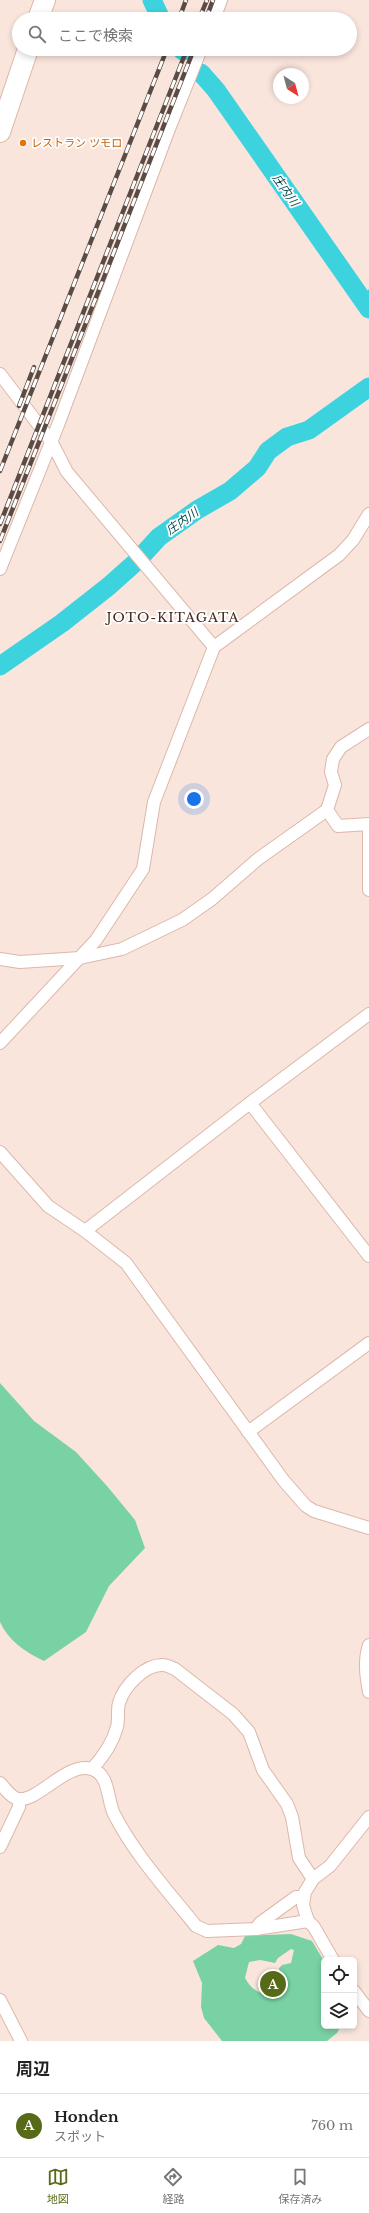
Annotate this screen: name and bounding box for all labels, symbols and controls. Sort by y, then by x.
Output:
search box [12,12,357,56]
icon: search [26,23,48,45]
text: ここで検索 [58,26,133,45]
north arrow [273,68,309,104]
place label: レストラン ツモロ [31,136,122,150]
marker: レストラン ツモロ [18,138,28,148]
water label: 庄内川 [270,171,304,211]
water label: 庄内川 [163,503,203,537]
district label: JOTO-KITAGATA [104,609,240,626]
your location [184,789,204,809]
map controls [321,1957,357,2029]
button: locate [321,1957,357,1993]
pin: A [260,1969,286,1999]
button: layers [321,1993,357,2029]
text: 周辺 [16,2059,50,2080]
text: Honden [54,2107,119,2126]
text: A [24,2117,34,2134]
text: 760 m [311,2117,353,2134]
text: スポット [54,2128,106,2145]
tab: 地図 [47,2166,69,2206]
tab: 経路 [162,2166,184,2206]
tab: 保存済み [278,2166,322,2206]

